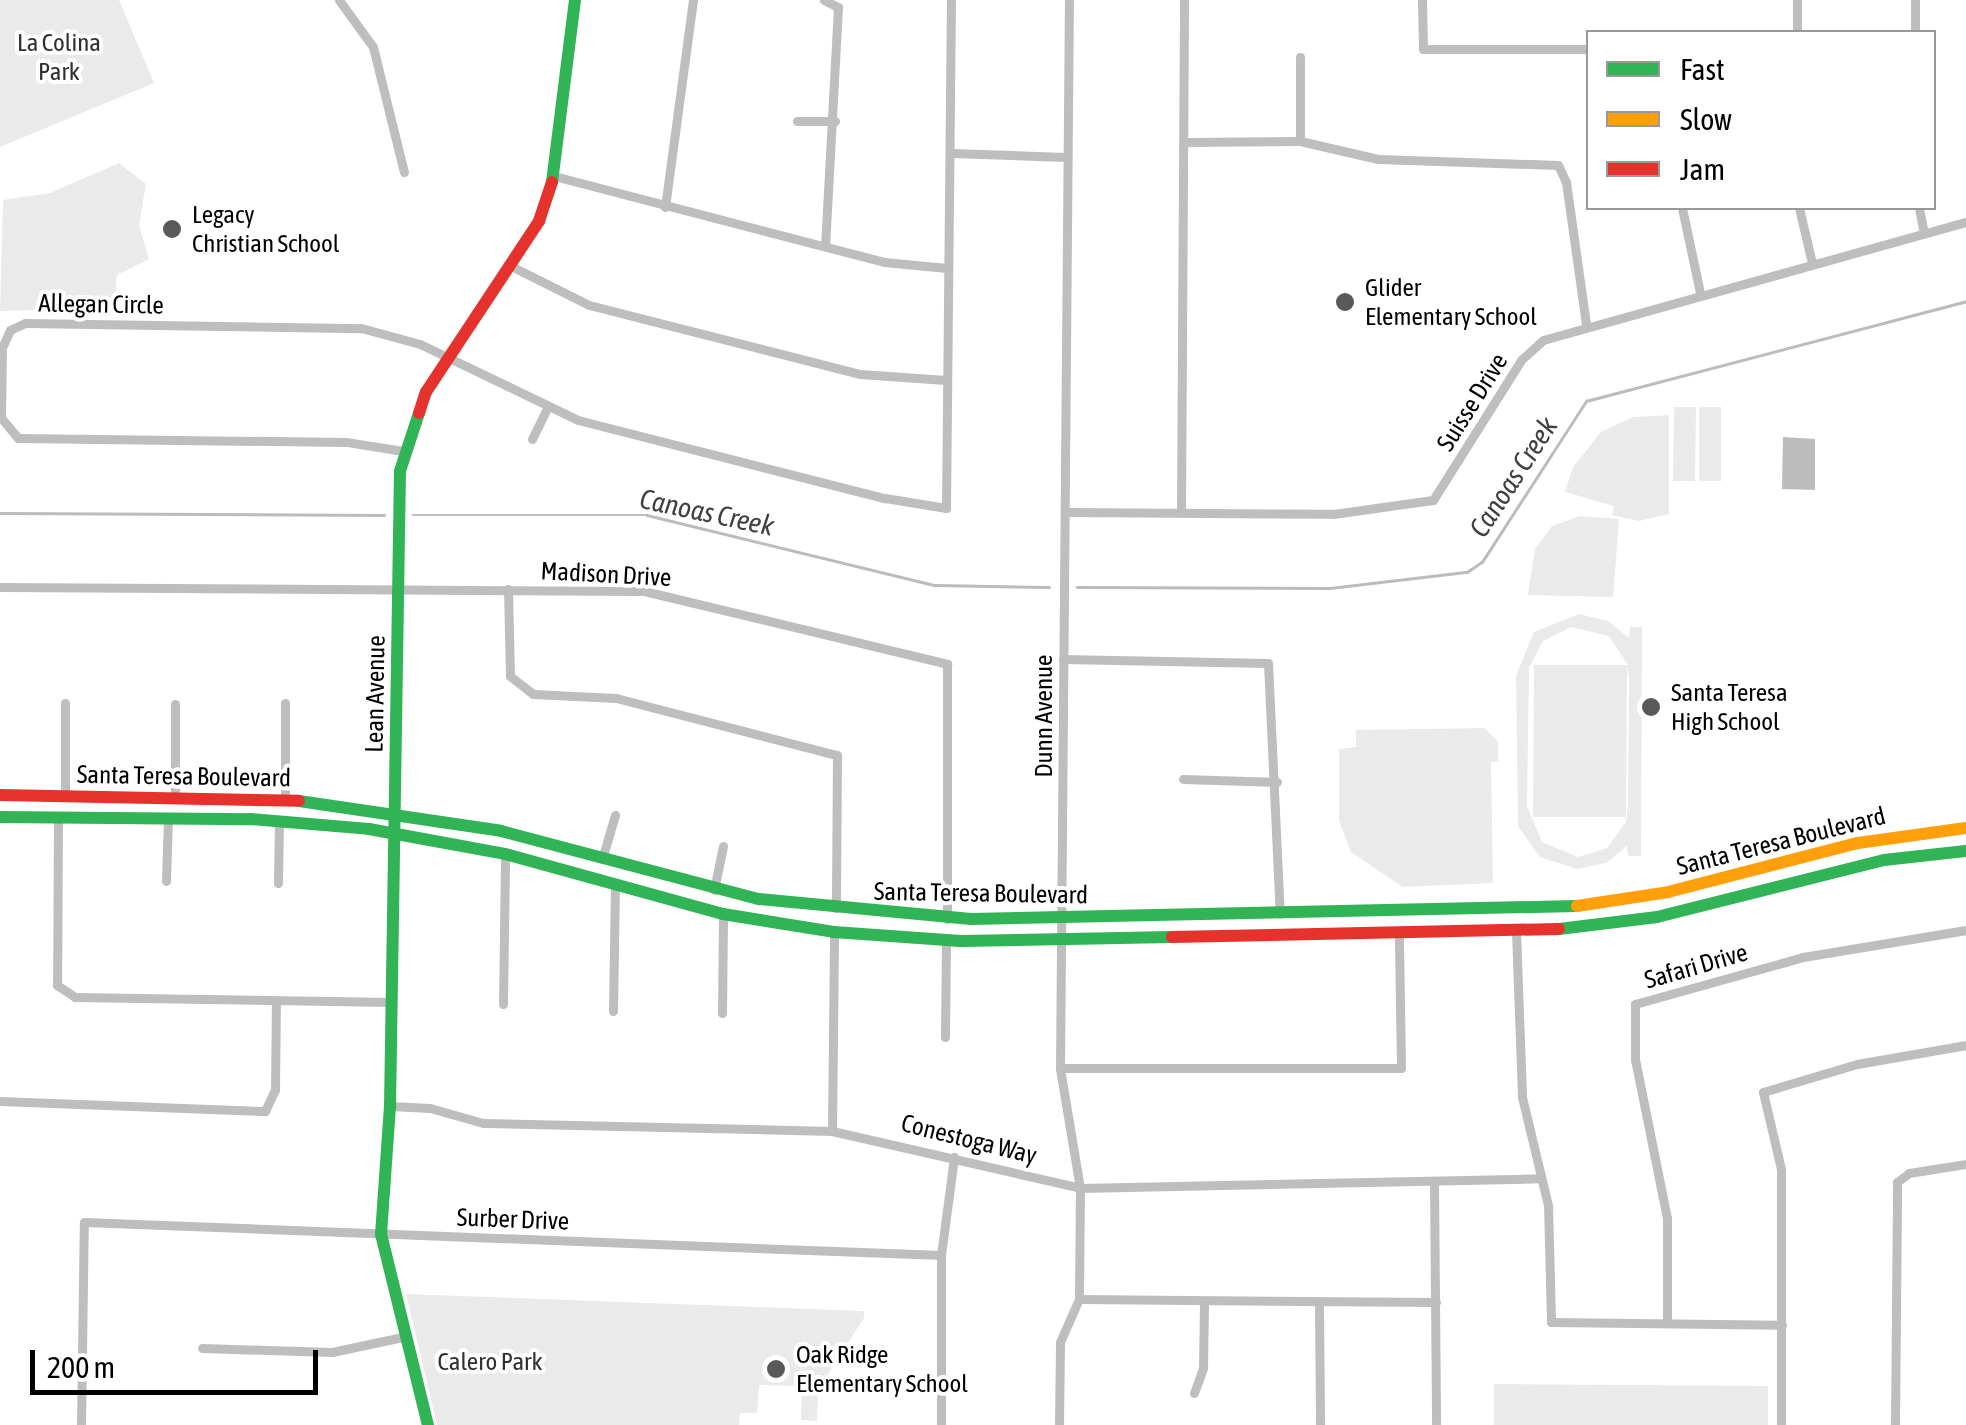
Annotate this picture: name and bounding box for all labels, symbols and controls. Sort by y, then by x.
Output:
park label: La Colina Park [17,28,101,87]
legend [1586,30,1936,210]
text: Fast [1680,52,1725,86]
text: Slow [1680,102,1732,136]
text: Jam [1680,152,1725,186]
place label: Legacy Christian School [192,200,339,259]
marker: Legacy Christian School [161,218,183,240]
place label: Glider Elementary School [1365,273,1537,332]
street label: Allegan Circle [38,288,164,320]
marker: Glider Elementary School [1334,291,1356,313]
street label: Suisse Drive [1430,348,1514,456]
water label: Canoas Creek [1462,411,1564,543]
water label: Canoas Creek [637,481,777,543]
street label: Madison Drive [540,556,672,592]
street label: Lean Avenue [359,635,391,753]
street label: Dunn Avenue [1028,655,1058,777]
place label: Santa Teresa High School [1671,678,1787,737]
marker: Santa Teresa High School [1640,696,1662,718]
street label: Santa Teresa Boulevard [77,759,291,793]
street label: Santa Teresa Boulevard [1674,801,1888,881]
street label: Santa Teresa Boulevard [874,876,1088,910]
street label: Safari Drive [1641,937,1751,995]
street label: Conestoga Way [898,1108,1040,1170]
street label: Surber Drive [456,1202,570,1236]
scale bar [35,1330,322,1392]
place label: Oak Ridge Elementary School [796,1340,968,1399]
park label: Calero Park [438,1346,542,1376]
text: 200 m [47,1350,115,1384]
marker: Oak Ridge Elementary School [765,1358,787,1380]

